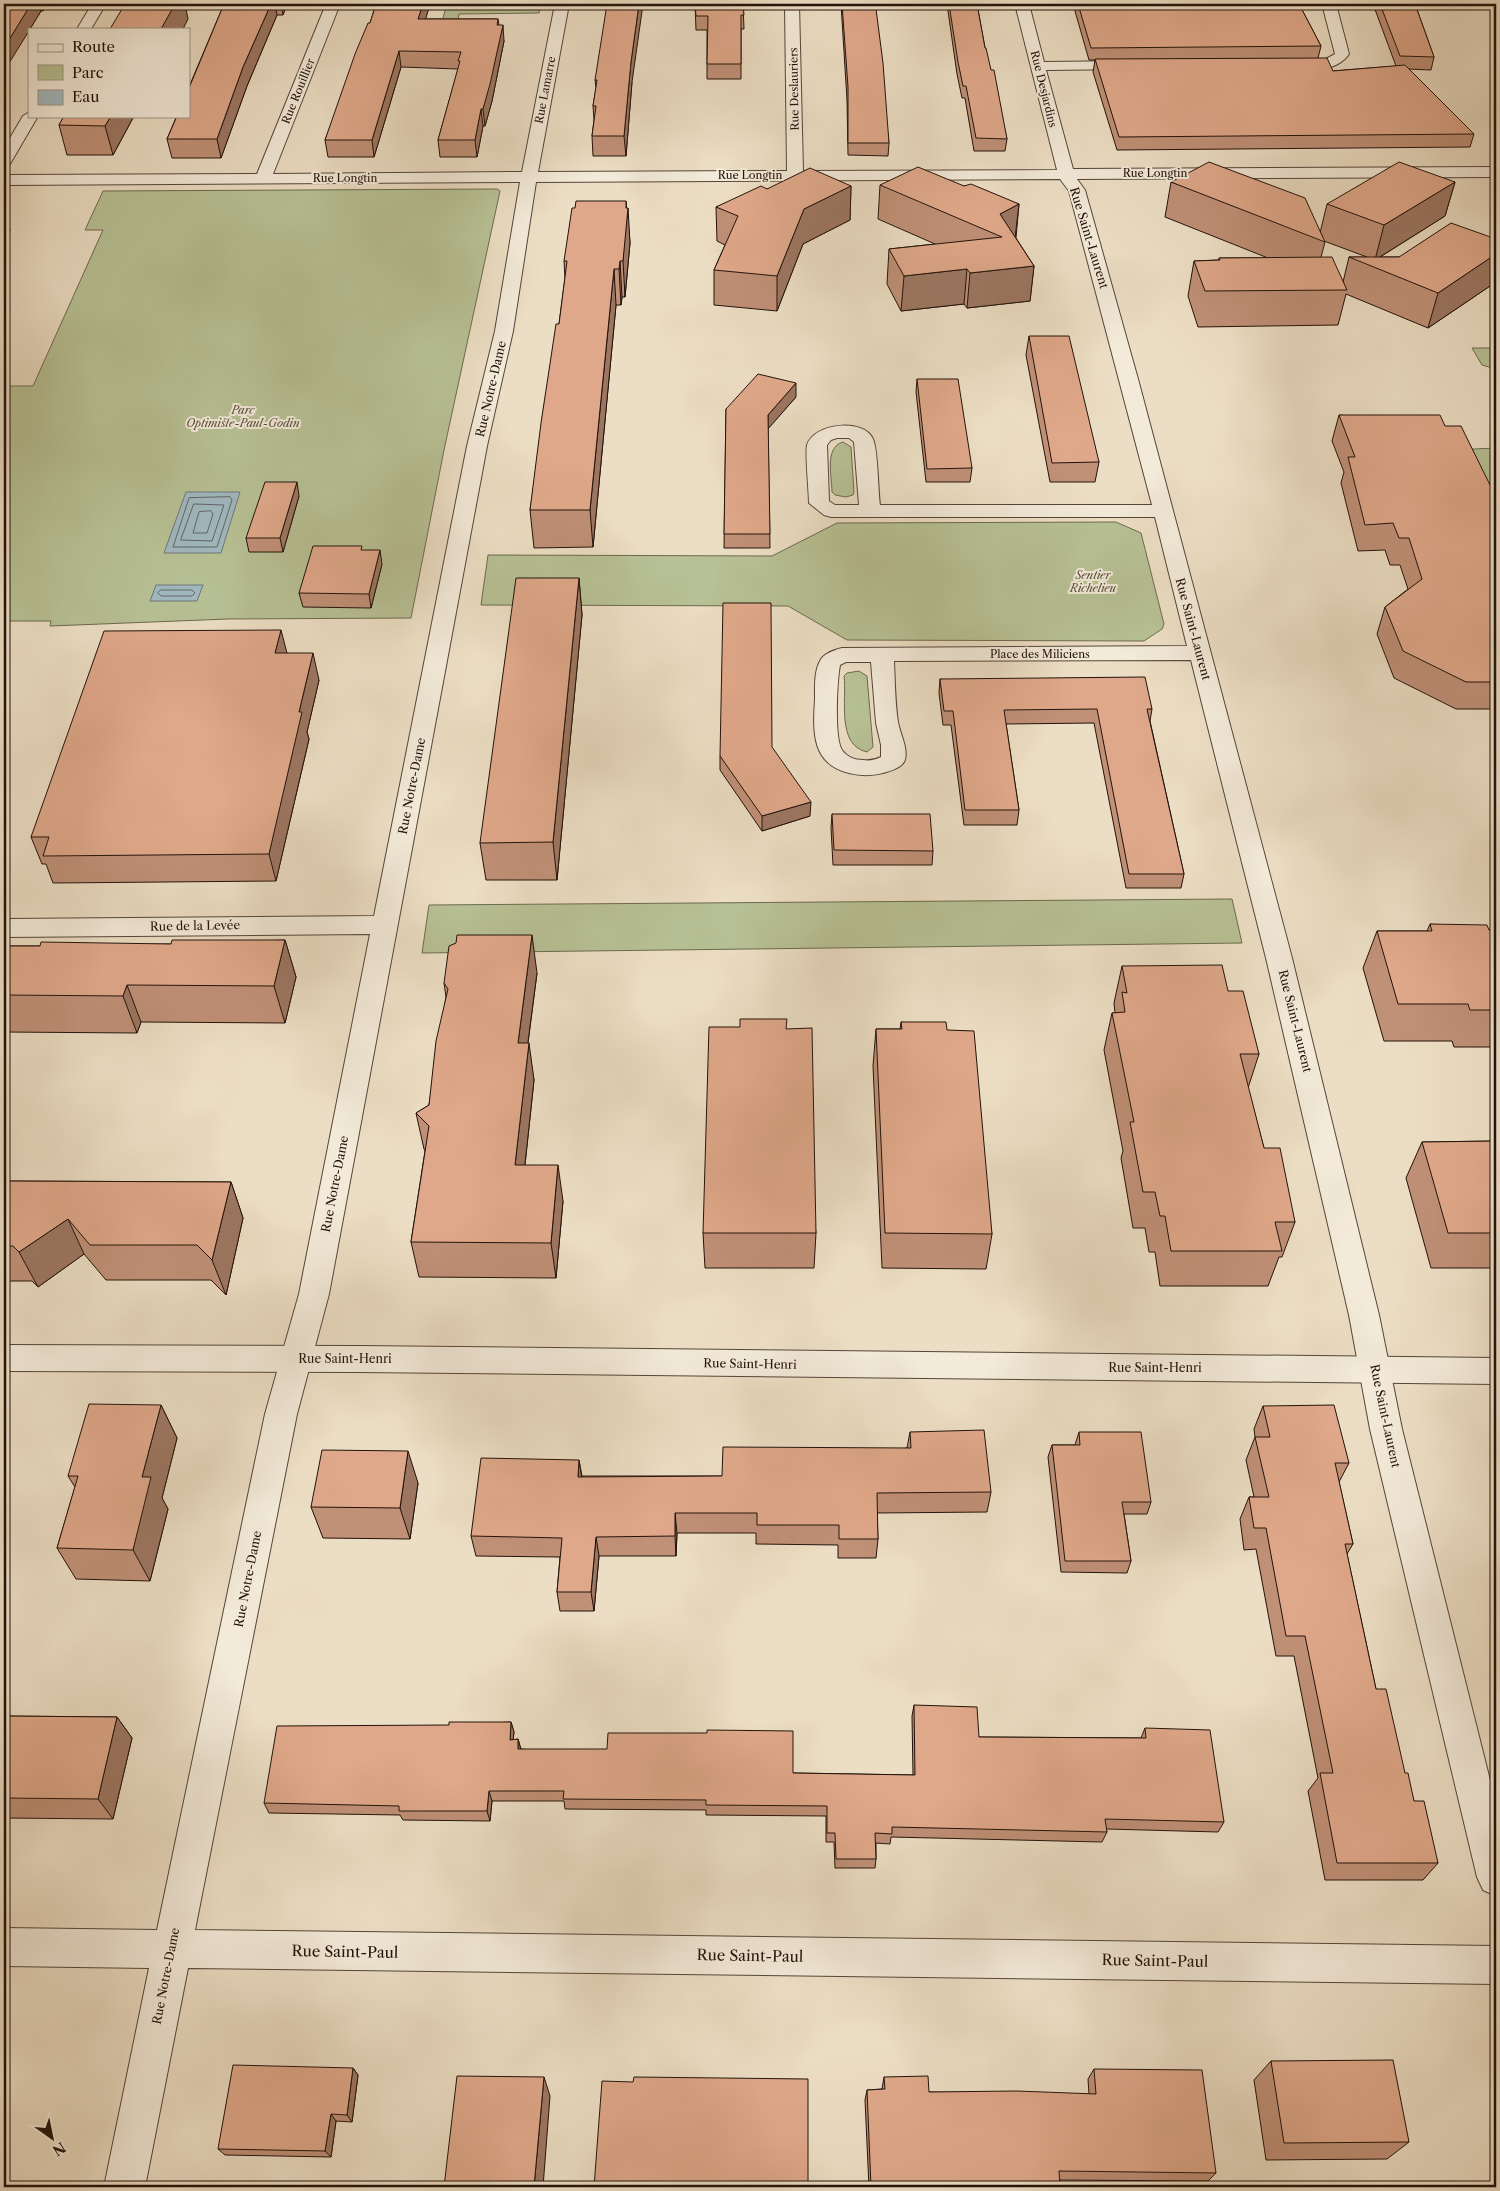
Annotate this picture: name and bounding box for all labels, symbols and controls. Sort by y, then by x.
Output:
legend [28,28,190,118]
text: Route [72,37,115,56]
street label: Rue Deslauriers [786,47,802,131]
street label: Rue Desjardins [1028,49,1060,129]
street label: Rue Lamarre [532,55,558,125]
street label: Rue Rouillier [279,56,318,126]
text: Parc [72,63,104,82]
text: Eau [72,87,100,106]
street label: Rue Longtin [1123,166,1187,180]
street label: Rue Longtin [718,168,782,182]
street label: Rue Longtin [313,171,377,185]
street label: Rue Saint-Laurent [1067,185,1112,291]
street label: Rue Notre-Dame [472,339,509,438]
park label: Parc Optimiste-Paul-Godin [186,403,300,430]
park label: Sentier Richelieu [1069,568,1116,595]
street label: Rue Saint-Laurent [1173,576,1215,682]
street label: Place des Miliciens [990,647,1090,661]
street label: Rue Notre-Dame [395,736,428,836]
street label: Rue de la Levée [150,917,240,934]
street label: Rue Saint-Laurent [1275,968,1316,1075]
street label: Rue Notre-Dame [318,1134,351,1234]
street label: Rue Saint-Henri [298,1351,392,1366]
street label: Rue Saint-Henri [703,1355,797,1372]
street label: Rue Saint-Henri [1108,1360,1202,1375]
street label: Rue Saint-Laurent [1367,1363,1404,1470]
street label: Rue Notre-Dame [231,1529,264,1629]
street label: Rue Notre-Dame [149,1926,182,2026]
street label: Rue Saint-Paul [291,1941,399,1962]
street label: Rue Saint-Paul [696,1945,804,1966]
street label: Rue Saint-Paul [1101,1950,1209,1971]
north arrow [28,2114,78,2164]
text: N [49,2138,69,2160]

